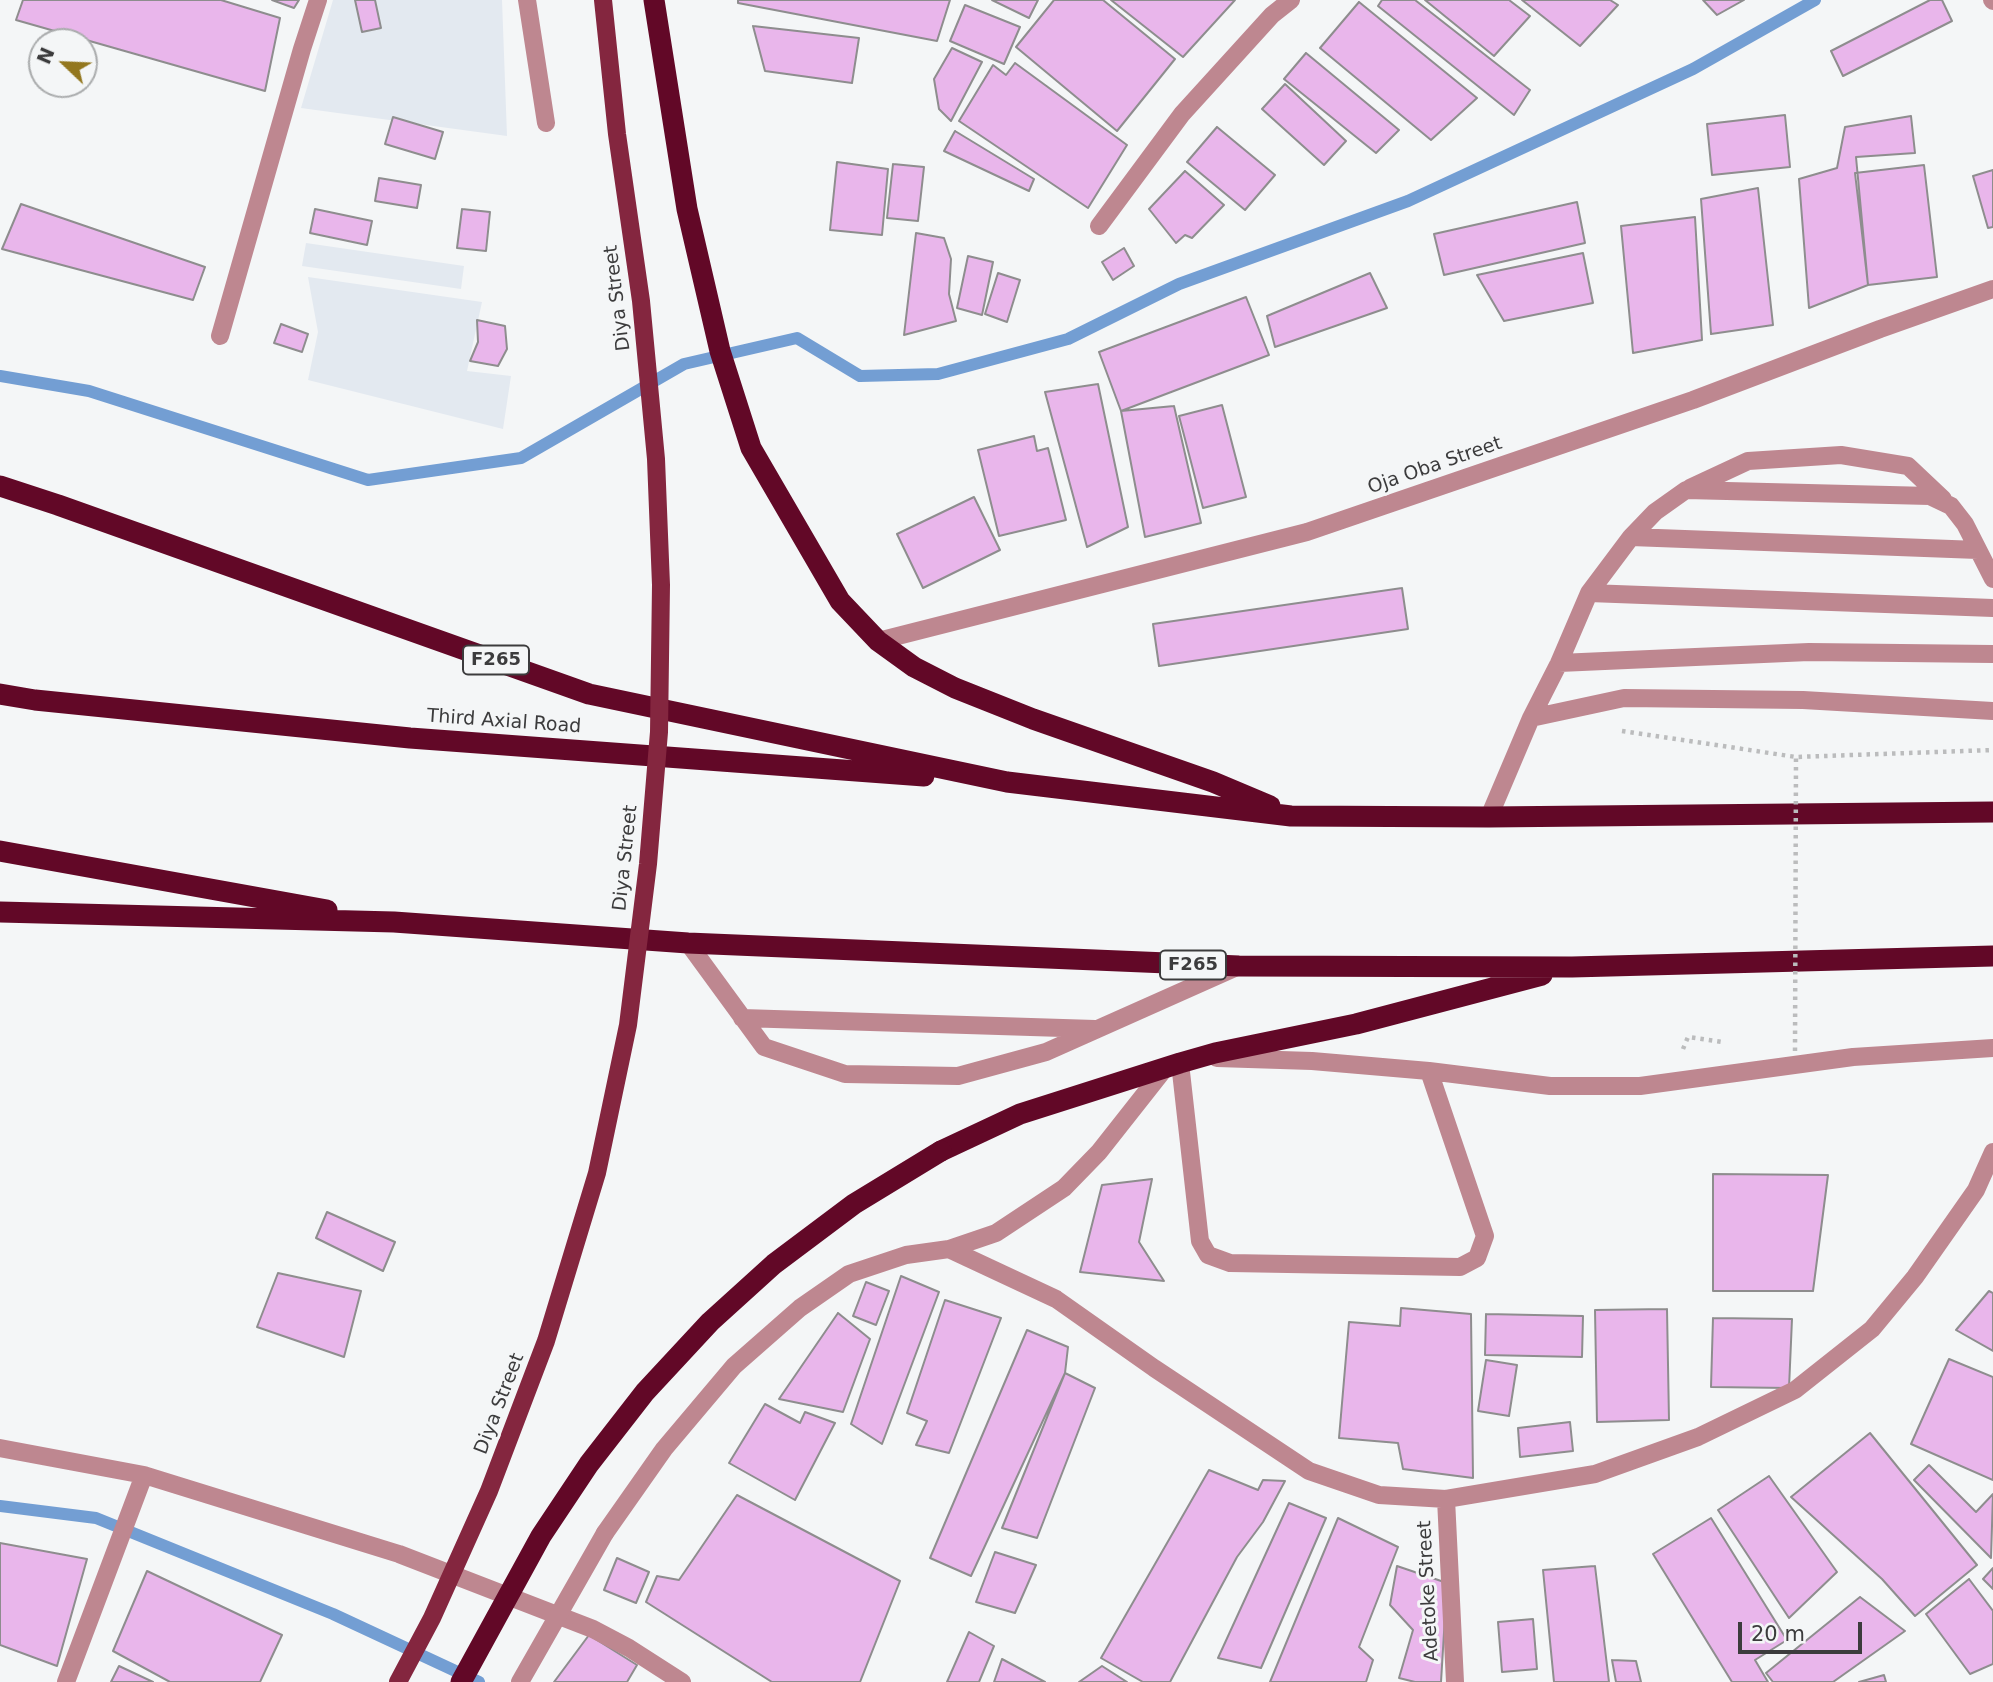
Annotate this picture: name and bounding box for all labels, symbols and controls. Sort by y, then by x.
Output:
north arrow [28,28,98,98]
text: N [32,44,59,67]
street label: Diya Street [600,244,636,352]
street label: Oja Oba Street [1365,432,1505,500]
road number: F265 [463,646,529,674]
street label: Third Axial Road [426,705,582,739]
street label: Diya Street [609,804,643,912]
road number: F265 [1160,950,1226,980]
street label: Diya Street [470,1350,530,1458]
street label: Adetoke Street [1414,1520,1444,1662]
scale bar [1741,1608,1865,1652]
text: 20 m [1751,1622,1805,1646]

